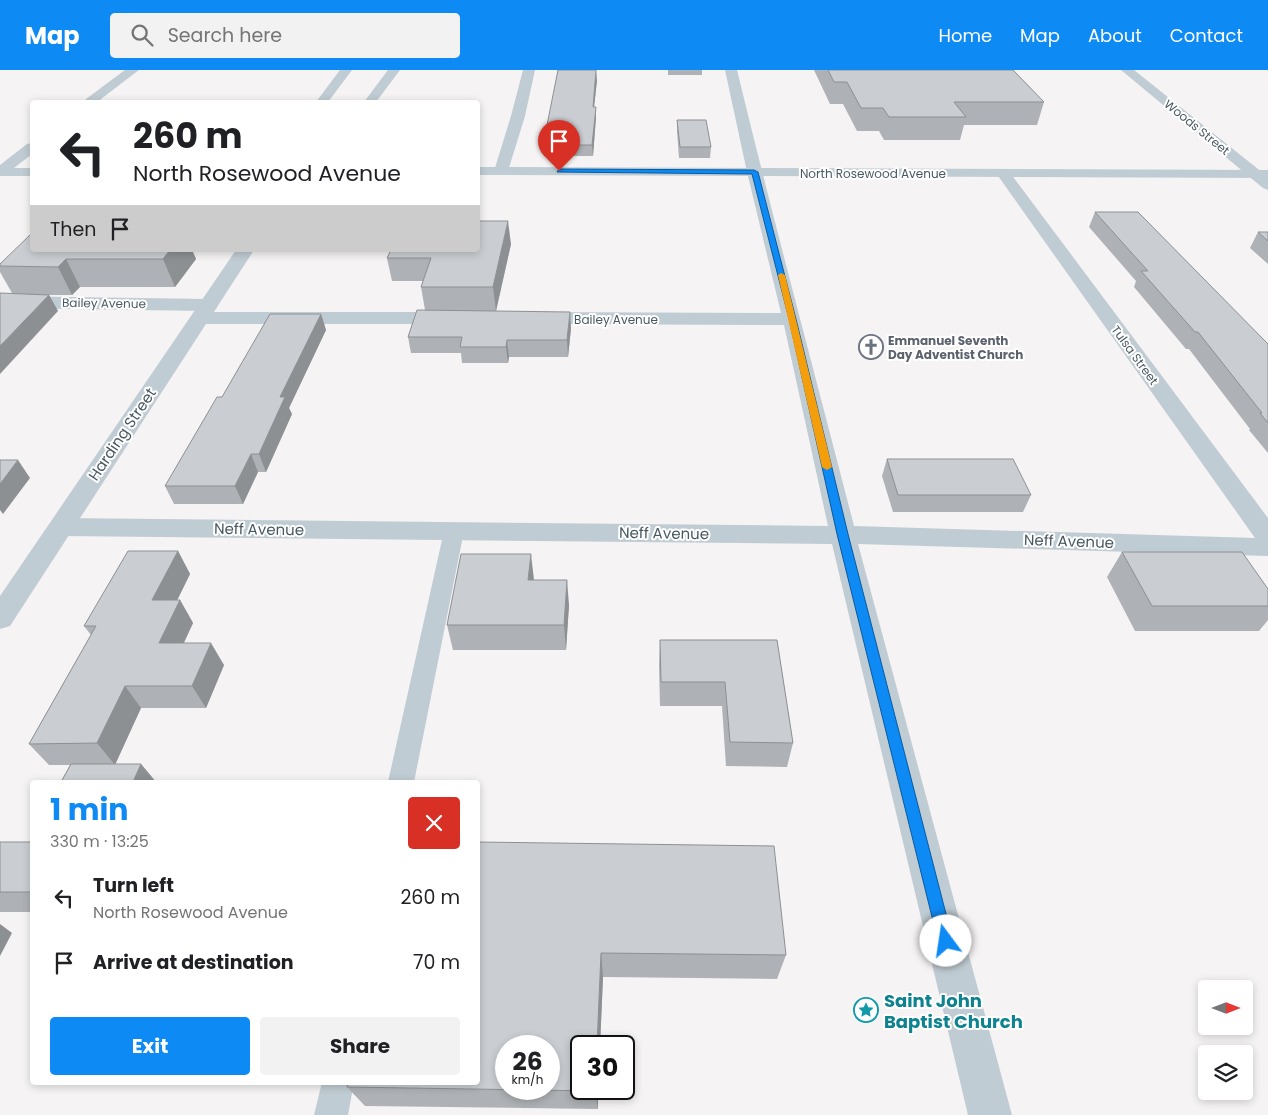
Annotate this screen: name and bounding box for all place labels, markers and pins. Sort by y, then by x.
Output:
pin [538,120,580,171]
place label: Emmanuel Seventh Day Adventist Church [888,332,1023,363]
church icon: Emmanuel Seventh Day Adventist Church [858,334,884,360]
place label: Saint John Baptist Church [884,988,1023,1034]
place icon: Saint John Baptist Church [853,997,879,1023]

